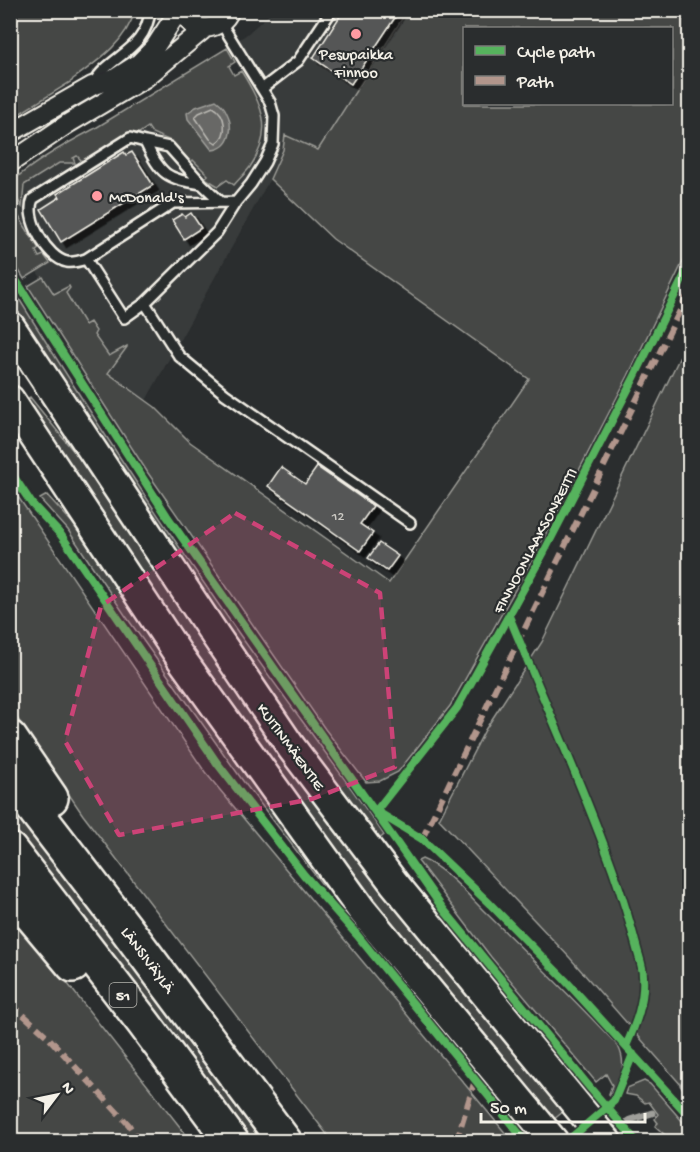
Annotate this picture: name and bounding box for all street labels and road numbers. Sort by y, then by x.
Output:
street label: FINNOONLAAKSONREITTI [490,466,584,619]
street label: KUITINMÄENTIE [251,701,328,796]
street label: LÄNSIVÄYLÄ [115,924,178,999]
road number: 51 [110,983,136,1007]

